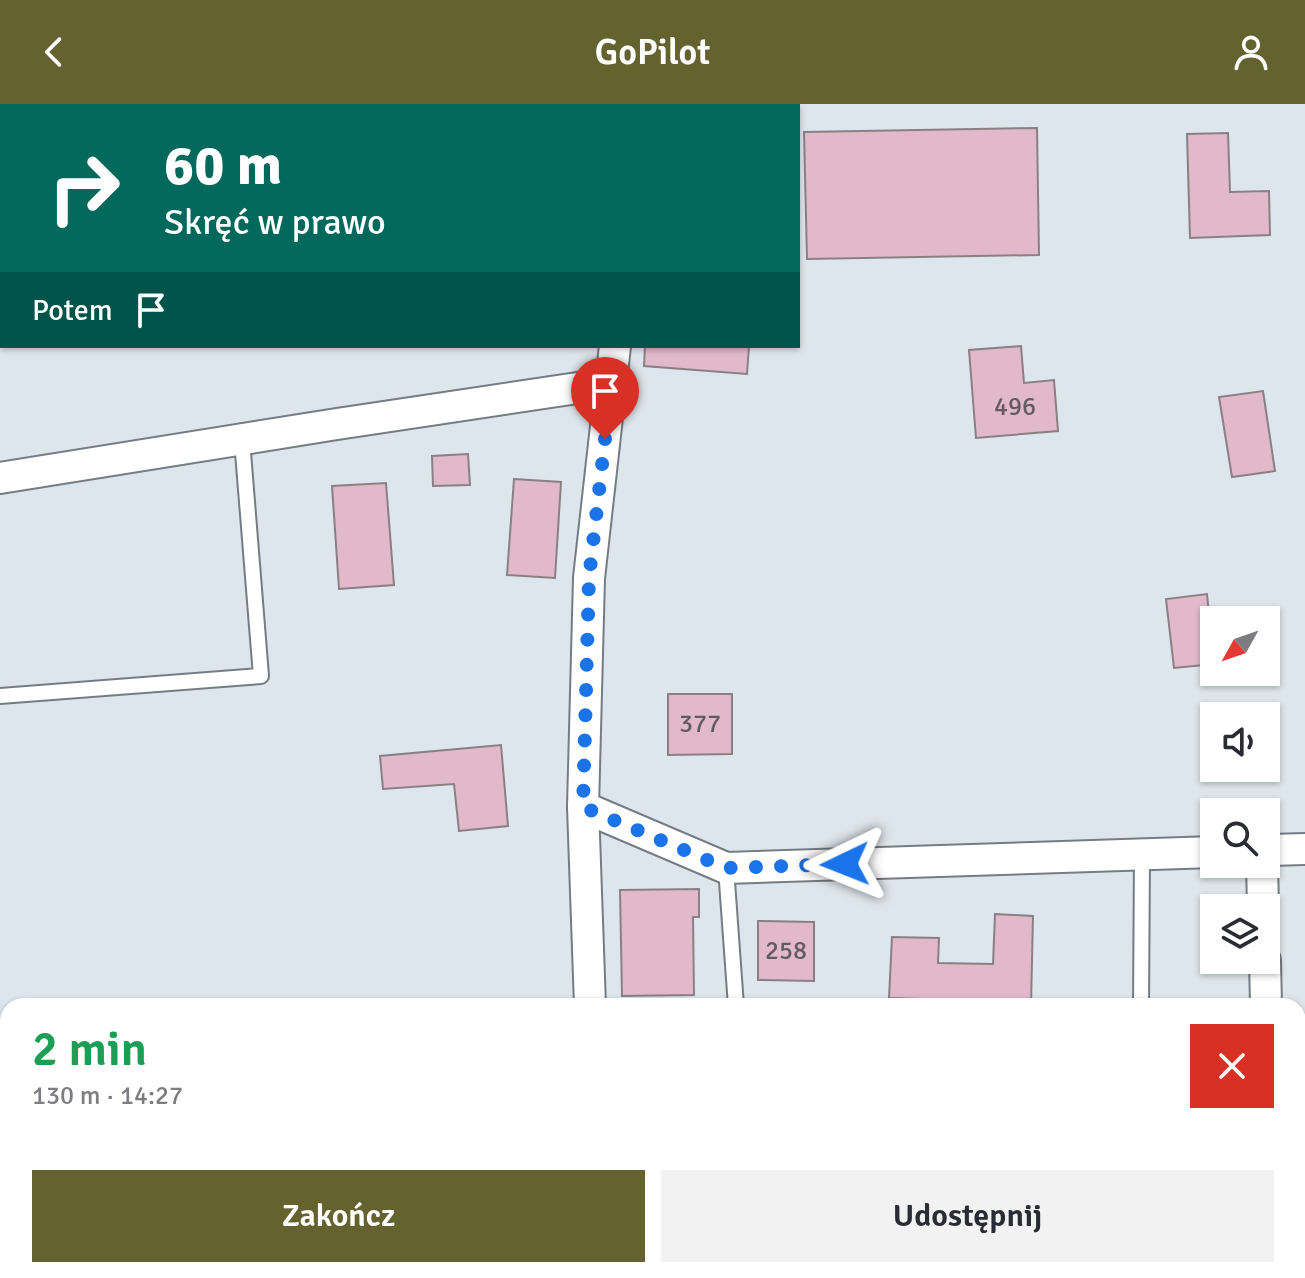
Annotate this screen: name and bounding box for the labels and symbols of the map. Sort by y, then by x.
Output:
pin [571,357,639,439]
house number: 496 [994,391,1036,423]
north arrow [1200,606,1280,686]
house number: 377 [679,708,721,740]
position arrow [803,822,887,906]
house number: 258 [765,935,807,967]

